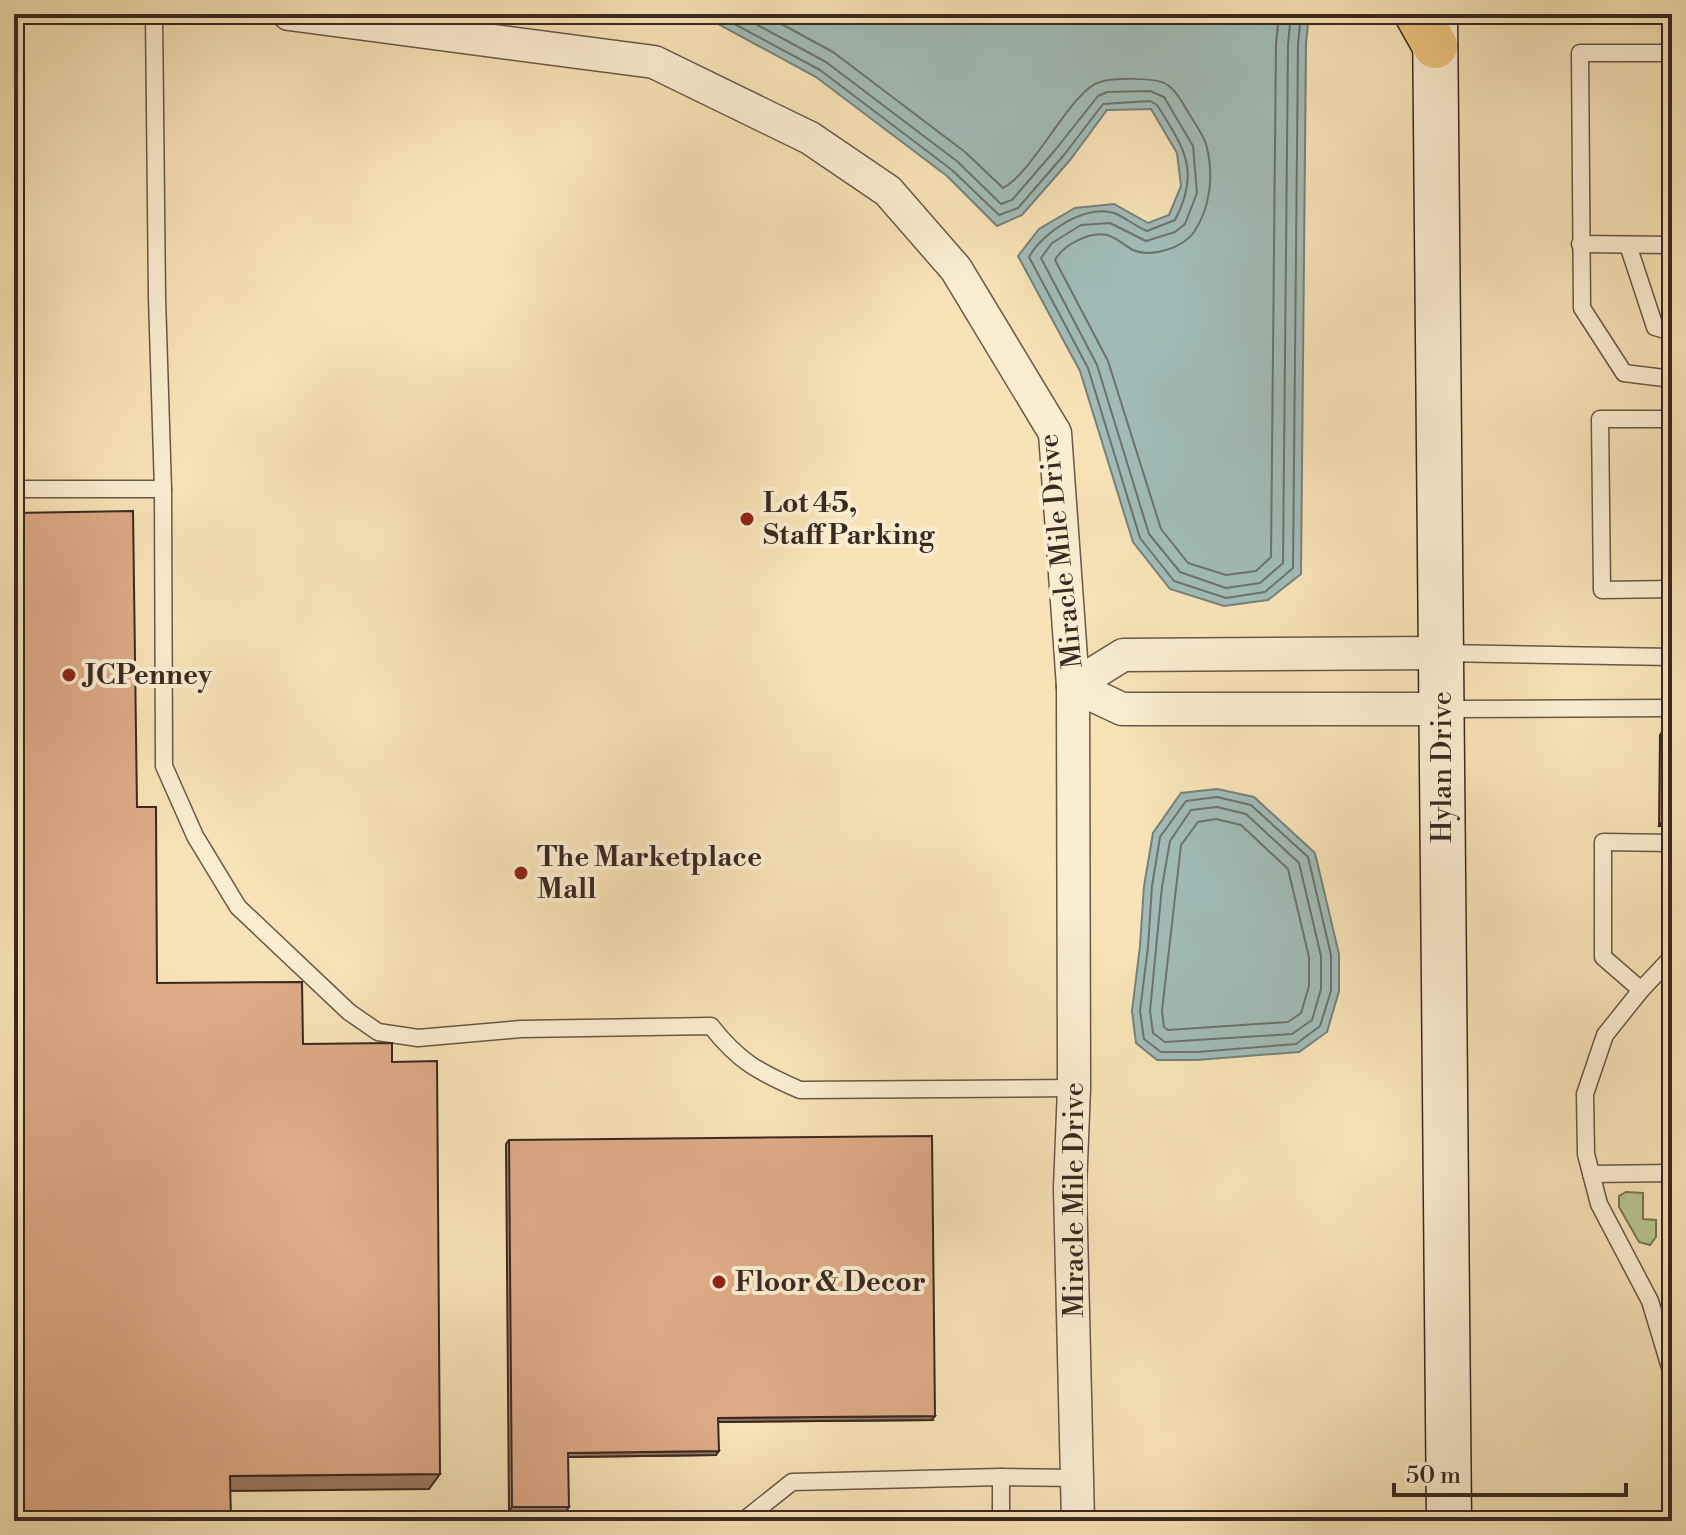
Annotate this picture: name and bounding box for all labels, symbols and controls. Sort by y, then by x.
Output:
street label: Miracle Mile Drive [1031,432,1091,670]
place label: Lot 45, Staff Parking [763,486,936,553]
marker: Lot 45, Staff Parking [738,510,756,528]
place label: JCPenney [81,658,213,693]
marker: JCPenney [60,666,78,684]
street label: Hylan Drive [1425,691,1460,843]
place label: The Marketplace Mall [537,840,762,907]
marker: The Marketplace Mall [512,864,530,882]
street label: Miracle Mile Drive [1057,1082,1092,1318]
place label: Floor & Decor [735,1265,926,1300]
marker: Floor & Decor [710,1273,728,1291]
scale bar [1394,1447,1626,1497]
text: 50 m [1406,1461,1461,1491]

